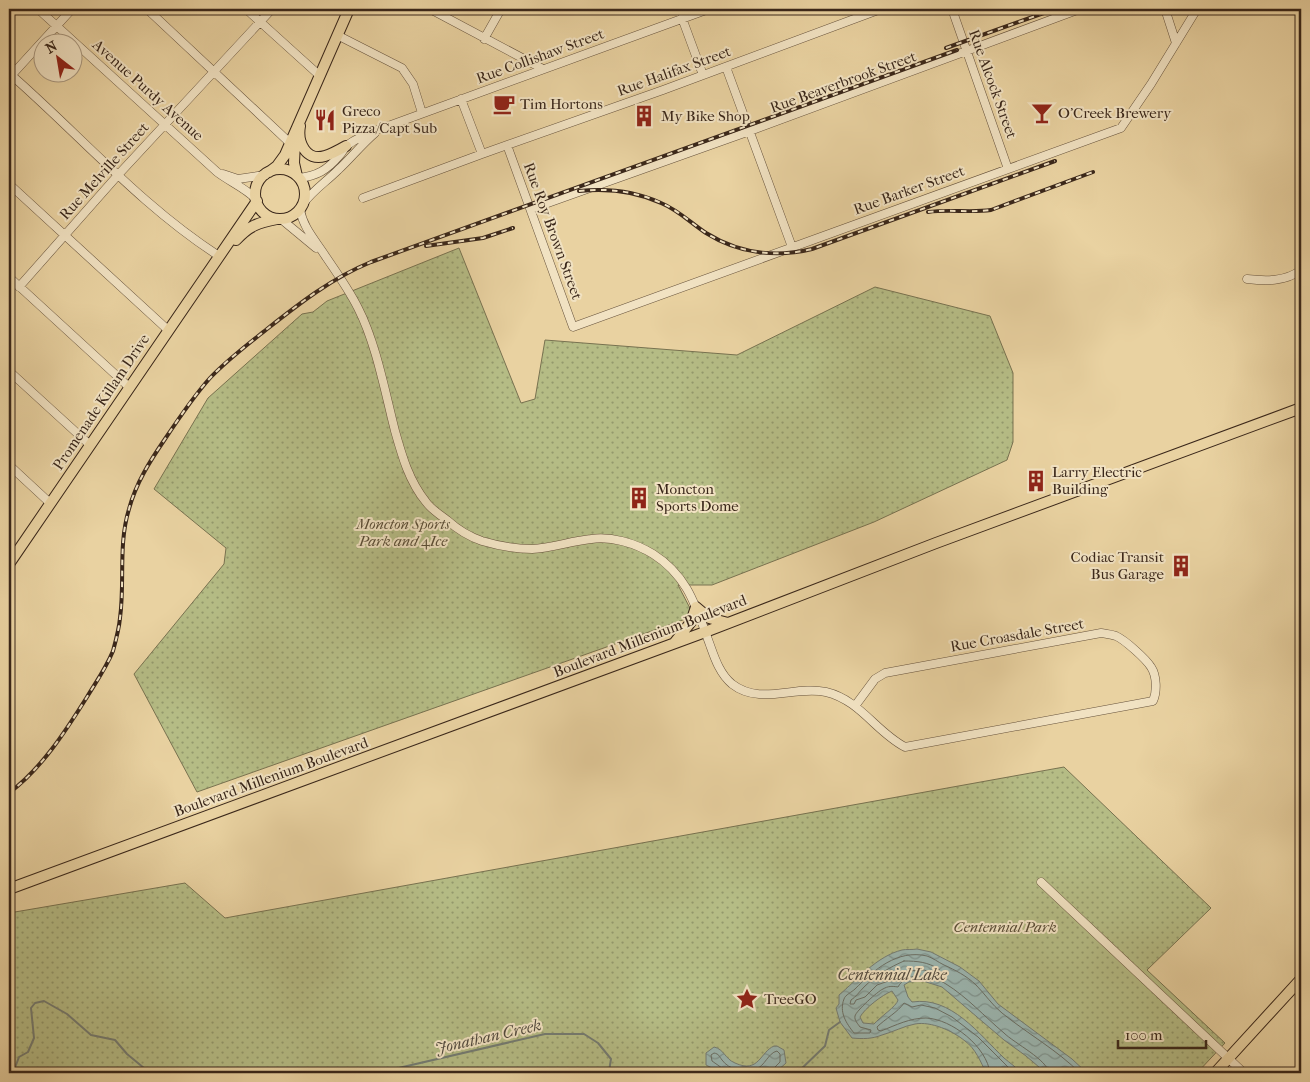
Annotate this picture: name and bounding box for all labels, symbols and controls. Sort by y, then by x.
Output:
street label: Rue Collishaw Street [474,24,607,87]
street label: Rue Alcock Street [965,27,1021,142]
north arrow [32,32,82,82]
street label: Avenue Purdy Avenue [88,35,208,145]
text: N [43,37,61,57]
street label: Rue Halifax Street [615,42,734,100]
street label: Rue Beaverbrook Street [767,47,919,117]
cafe icon: Tim Hortons [491,91,517,117]
place label: Tim Hortons [520,95,603,113]
bar icon: O'Creek Brewery [1029,100,1055,126]
place label: Greco Pizza/Capt Sub [342,102,437,137]
building icon: My Bike Shop [631,103,657,129]
place label: O'Creek Brewery [1058,104,1172,122]
restaurant icon: Greco Pizza/Capt Sub [312,107,338,133]
place label: My Bike Shop [661,107,750,125]
street label: Rue Melville Street [56,118,153,223]
street label: Rue Roy Brown Street [520,160,586,303]
street label: Rue Barker Street [851,161,968,218]
street label: Promenade Killam Drive [49,330,154,473]
place label: Larry Electric Building [1052,463,1142,498]
building icon: Larry Electric Building [1023,468,1049,494]
place label: Moncton Sports Dome [656,480,739,515]
building icon: Moncton Sports Dome [626,485,652,511]
park label: Moncton Sports Park and 4Ice [355,515,450,550]
place label: Codiac Transit Bus Garage [1071,548,1165,583]
building icon: Codiac Transit Bus Garage [1168,553,1194,579]
street label: Boulevard Millenium Boulevard [551,590,750,681]
street label: Rue Croasdale Street [949,614,1086,656]
street label: Boulevard Millenium Boulevard [171,733,371,821]
park label: Centennial Park [953,918,1057,936]
water label: Centennial Lake [837,965,947,984]
place icon: TreeGO [734,986,760,1012]
place label: TreeGO [764,990,817,1008]
water label: Jonathan Creek [433,1015,543,1058]
scale bar [1118,1017,1205,1049]
text: 100 m [1125,1026,1163,1044]

